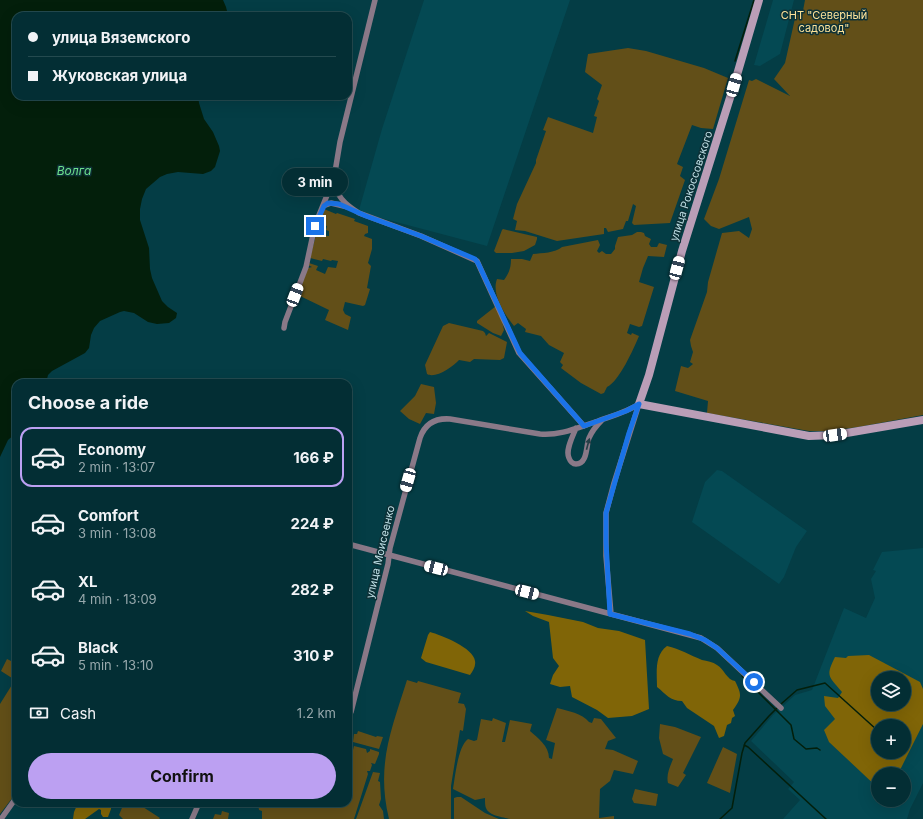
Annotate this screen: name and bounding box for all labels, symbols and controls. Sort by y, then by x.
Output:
park label: СНТ "Северный садовод" [781,8,867,35]
text: улица Вяземского [52,28,190,47]
text: Жуковская улица [52,66,187,85]
car [725,72,743,98]
street label: улица Рокоссовского [667,129,716,243]
water label: Волга [57,163,91,178]
callout: 3 min [282,168,348,196]
text: 3 min [298,174,332,190]
route end [306,217,324,235]
car [668,255,686,281]
car [285,282,305,308]
text: Choose a ride [28,392,149,413]
car [822,427,848,443]
one-way arrow [585,437,591,450]
icon: car [30,439,66,475]
text: Economy [78,440,146,459]
text: 166 ₽ [293,448,334,467]
text: 2 min · 13:07 [78,459,155,475]
car [399,467,417,493]
street label: улица Моисеенко [362,504,398,600]
icon: car [30,505,66,541]
text: Comfort [78,506,139,525]
text: 224 ₽ [291,514,334,533]
text: 3 min · 13:08 [78,525,156,541]
car [423,559,449,577]
icon: car [30,571,66,607]
text: XL [78,572,98,591]
text: 282 ₽ [291,580,334,599]
car [514,583,540,601]
text: 4 min · 13:09 [78,591,157,607]
icon: car [30,637,66,673]
text: Black [78,638,118,657]
text: 310 ₽ [293,646,334,665]
text: 5 min · 13:10 [78,657,153,673]
map controls [871,671,911,807]
button: layers [871,671,911,711]
route start [745,673,763,691]
icon: cash [28,702,50,724]
text: Cash [60,704,96,723]
text: 1.2 km [297,705,336,721]
button: + [871,719,911,759]
button: Confirm [28,753,336,799]
button: − [871,767,911,807]

